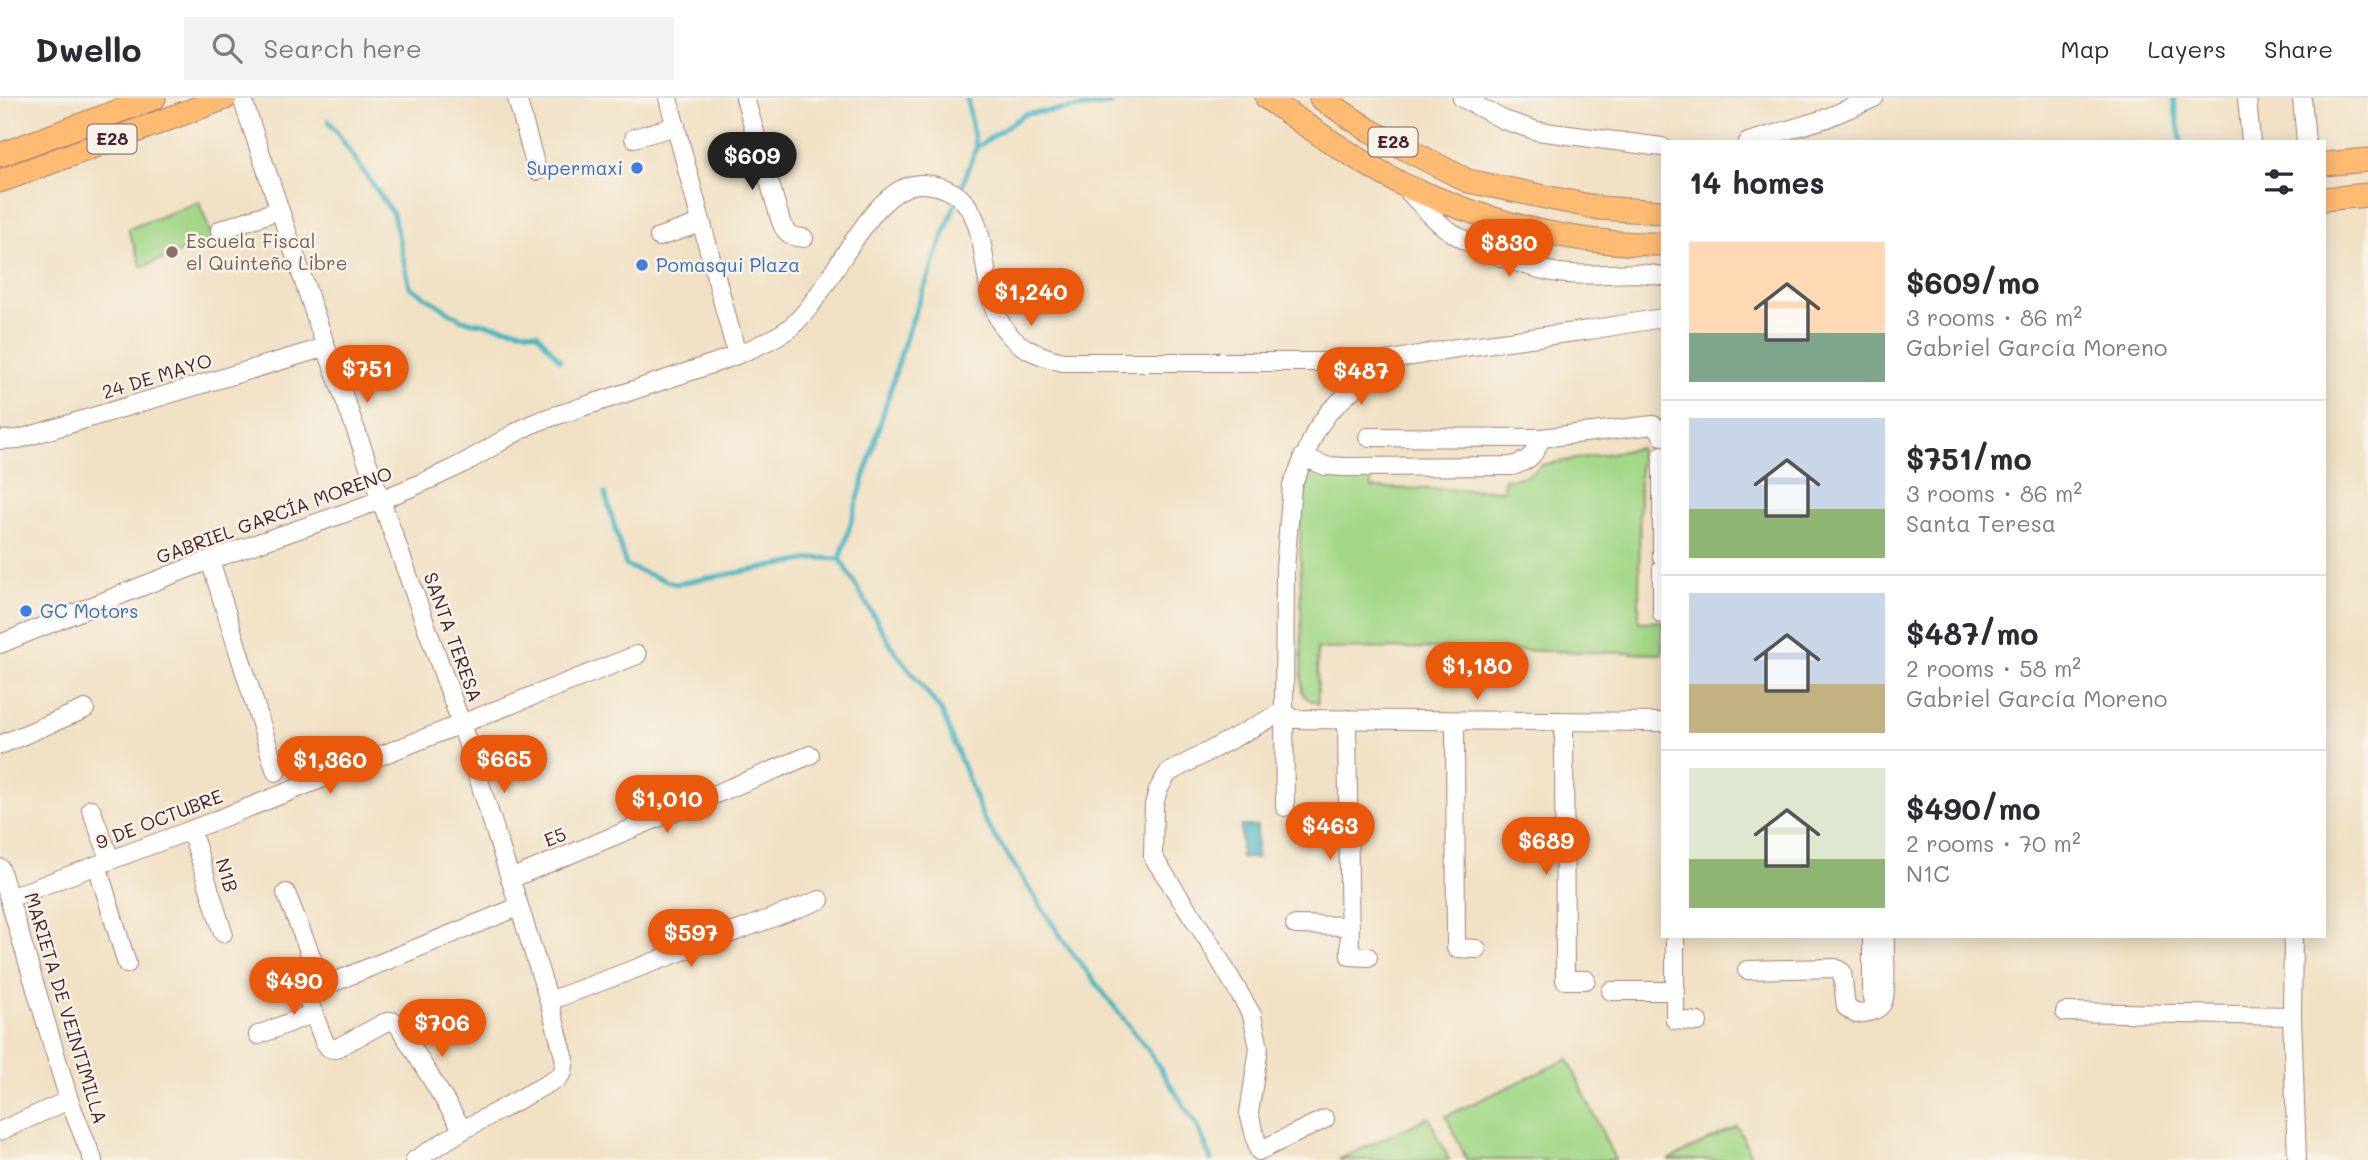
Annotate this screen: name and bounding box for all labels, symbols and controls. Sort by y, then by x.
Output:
search box [184,17,674,80]
text: Dwello [35,27,142,70]
icon: search [208,29,246,67]
text: Search here [264,31,422,65]
text: Map [2061,33,2109,64]
text: Layers [2147,33,2226,64]
text: Share [2264,33,2333,64]
road number: E28 [88,124,136,154]
road number: E28 [1368,127,1418,156]
pin: $609 [711,132,793,192]
text: $609 [724,140,780,170]
place label: Supermaxi [526,155,623,180]
marker: Supermaxi [629,160,645,176]
text: 14 homes [1689,162,1825,202]
icon: filters [2260,163,2298,201]
pin: $830 [1468,220,1550,279]
text: $830 [1480,227,1538,257]
place label: Escuela Fiscal el Quinteño Libre [186,228,347,275]
marker: Escuela Fiscal el Quinteño Libre [164,244,180,260]
place label: Pomasqui Plaza [656,252,800,277]
marker: Pomasqui Plaza [634,257,650,273]
text: $609/mo [1906,262,2040,302]
pin: $1,240 [974,268,1088,328]
icon: home [1745,270,1829,354]
text: $1,240 [994,276,1068,306]
text: 3 rooms · 86 m² [1906,302,2082,332]
text: Gabriel García Moreno [1906,332,2167,362]
pin: $751 [326,345,408,405]
street label: 24 DE MAYO [99,347,215,404]
pin: $487 [1320,348,1402,407]
text: $751 [342,353,392,383]
text: $487 [1333,355,1389,385]
text: $751/mo [1906,438,2032,478]
icon: home [1745,446,1829,530]
street label: GABRIEL GARCÍA MORENO [152,460,395,569]
text: 3 rooms · 86 m² [1906,478,2082,508]
text: Santa Teresa [1906,508,2056,538]
street label: SANTA TERESA [418,569,488,705]
place label: GC Motors [40,598,139,623]
marker: GC Motors [18,603,34,619]
text: $487/mo [1906,613,2038,653]
icon: home [1745,621,1829,705]
pin: $1,180 [1420,642,1534,702]
text: $1,180 [1442,650,1512,680]
text: 2 rooms · 58 m² [1906,653,2081,683]
text: Gabriel García Moreno [1906,683,2167,713]
pin: $1,360 [273,736,387,796]
pin: $665 [463,736,545,795]
text: $665 [476,743,532,773]
text: $1,360 [293,744,367,774]
pin: $1,010 [610,776,724,835]
street label: 9 DE OCTUBRE [92,783,226,854]
text: $1,010 [631,783,703,813]
text: $490/mo [1906,788,2040,828]
icon: home [1745,796,1829,880]
pin: $463 [1289,802,1371,862]
text: $463 [1302,810,1358,840]
pin: $689 [1505,818,1587,877]
street label: E5 [540,821,570,852]
text: $689 [1518,825,1574,855]
text: 2 rooms · 70 m² [1906,828,2081,858]
street label: N1B [211,855,244,895]
text: N1C [1906,858,1950,888]
street label: MARIETA DE VEINTIMILLA [19,889,114,1126]
pin: $597 [650,910,732,969]
text: $597 [664,917,718,947]
pin: $490 [253,958,335,1017]
text: $490 [265,965,323,995]
pin: $706 [401,1000,483,1059]
text: $706 [414,1007,470,1037]

